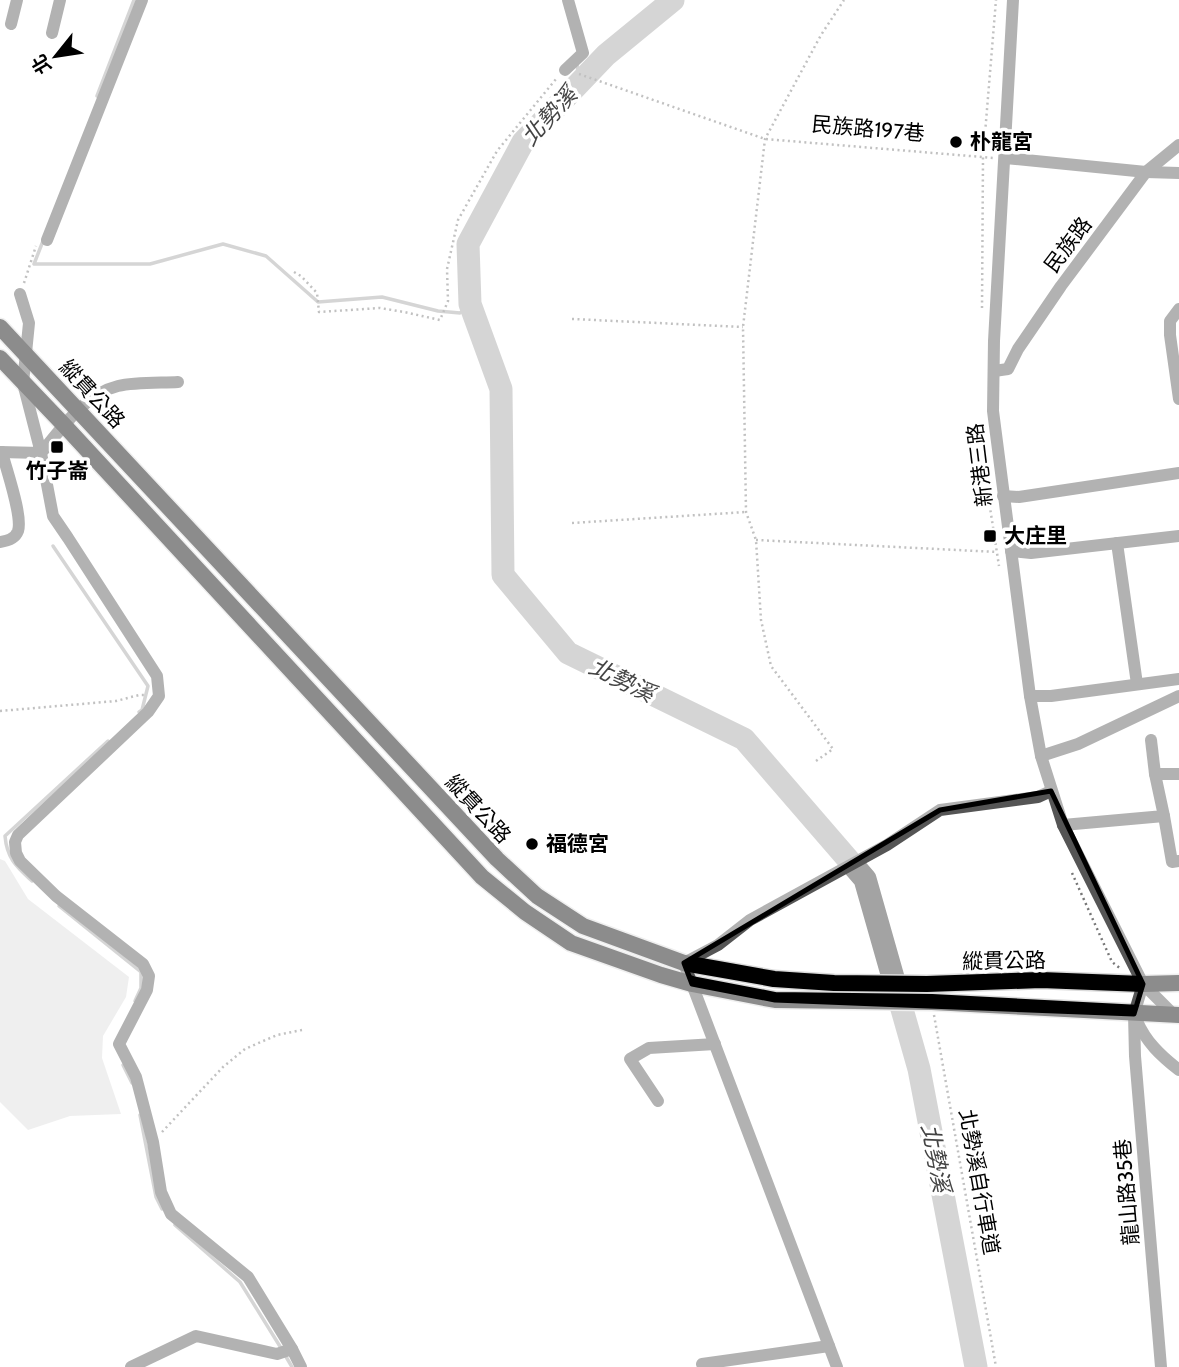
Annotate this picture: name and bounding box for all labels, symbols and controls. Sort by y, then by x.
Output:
north arrow [21,21,91,91]
text: 北 [27,50,56,78]
water label: 北勢溪 [516,79,584,151]
street label: 民族路197巷 [810,111,926,146]
place label: 朴龍宮 [970,129,1033,154]
marker: 朴龍宮 [948,134,964,150]
street label: 民族路 [1039,212,1097,277]
street label: 縱貫公路 [55,354,130,433]
street label: 新港三路 [962,422,997,508]
marker: 竹子崙 [49,439,65,455]
place label: 竹子崙 [26,458,89,483]
place label: 大庄里 [1004,523,1067,548]
marker: 大庄里 [982,528,998,544]
water label: 北勢溪 [585,652,662,709]
street label: 縱貫公路 [441,769,516,848]
place label: 福德宮 [546,831,609,856]
marker: 福德宮 [524,836,540,852]
street label: 縱貫公路 [962,947,1046,974]
street label: 北勢溪自行車道 [954,1107,1005,1256]
water label: 北勢溪 [916,1121,957,1197]
street label: 龍山路35巷 [1109,1138,1144,1246]

